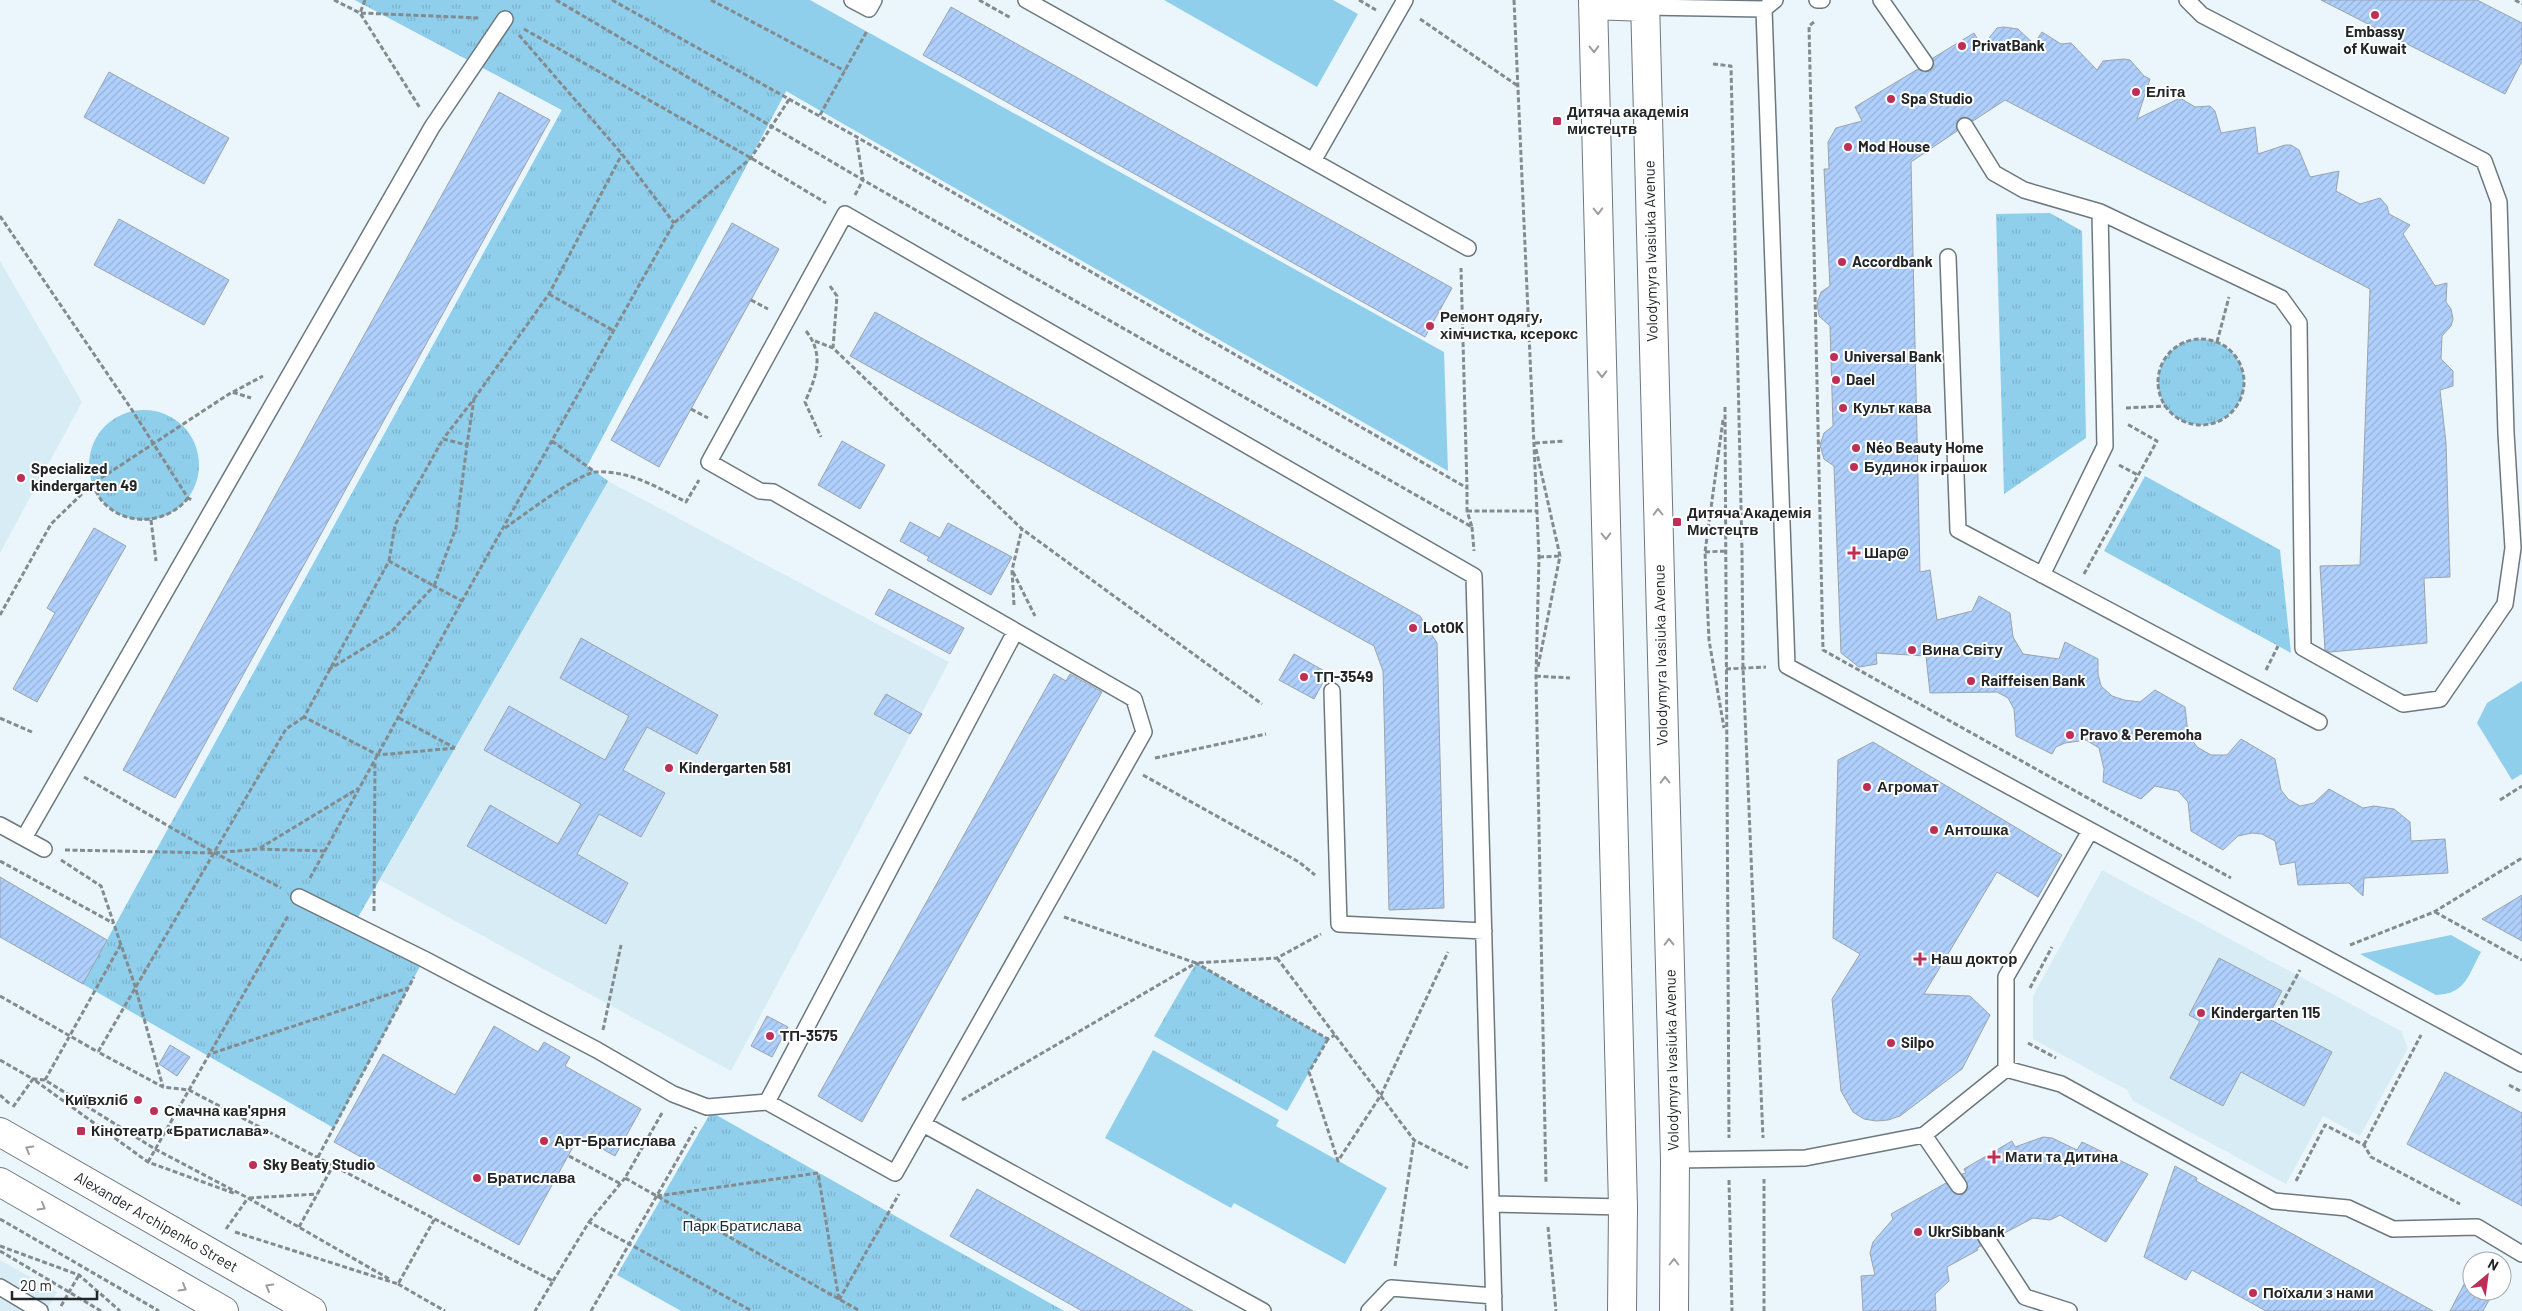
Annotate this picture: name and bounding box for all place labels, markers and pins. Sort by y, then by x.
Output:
marker: Embassy of Kuwait [2369,9,2381,21]
place label: Embassy of Kuwait [2343,22,2407,57]
place label: PrivatBank [1972,36,2045,54]
marker: PrivatBank [1956,40,1968,52]
place label: Еліта [2146,82,2186,100]
marker: Еліта [2130,86,2142,98]
place label: Spa Studio [1901,89,1973,107]
marker: Spa Studio [1885,93,1897,105]
place label: Дитяча академія мистецтв [1567,102,1689,137]
marker: Дитяча академія мистецтв [1551,115,1563,127]
place label: Mod House [1858,137,1930,155]
marker: Mod House [1842,141,1854,153]
place label: Accordbank [1852,252,1933,270]
marker: Accordbank [1836,256,1848,268]
place label: Ремонт одягу, хімчистка, ксерокс [1440,307,1578,342]
marker: Ремонт одягу, хімчистка, ксерокс [1424,320,1436,332]
place label: Universal Bank [1844,347,1942,365]
marker: Universal Bank [1828,351,1840,363]
place label: Dael [1846,370,1875,388]
marker: Dael [1830,374,1842,386]
place label: Культ кава [1853,398,1932,416]
marker: Культ кава [1837,402,1849,414]
place label: Néo Beauty Home [1866,438,1984,456]
marker: Néo Beauty Home [1850,442,1862,454]
place label: Будинок іграшок [1864,457,1988,475]
place label: Specialized kindergarten 49 [31,459,137,494]
marker: Будинок іграшок [1848,461,1860,473]
marker: Specialized kindergarten 49 [15,472,27,484]
place label: Дитяча Академія Мистецтв [1687,503,1811,538]
marker: Дитяча Академія Мистецтв [1671,516,1683,528]
place label: Шар@ [1864,543,1909,561]
marker: Шар@ [1848,547,1860,559]
place label: LotOK [1423,618,1465,636]
marker: LotOK [1407,622,1419,634]
place label: Вина Світу [1922,640,2003,658]
marker: Вина Світу [1906,644,1918,656]
place label: ТП-3549 [1314,667,1373,685]
marker: ТП-3549 [1298,671,1310,683]
place label: Raiffeisen Bank [1981,671,2085,689]
marker: Raiffeisen Bank [1965,675,1977,687]
place label: Pravo & Peremoha [2080,725,2202,743]
marker: Pravo & Peremoha [2064,729,2076,741]
place label: Kindergarten 581 [679,758,791,776]
marker: Kindergarten 581 [663,762,675,774]
place label: Агромат [1877,777,1939,795]
marker: Агромат [1861,781,1873,793]
place label: Антошка [1944,820,2009,838]
marker: Антошка [1928,824,1940,836]
place label: Наш доктор [1931,949,2017,967]
marker: Наш доктор [1913,952,1927,966]
place label: Kindergarten 115 [2211,1003,2320,1021]
marker: Kindergarten 115 [2195,1007,2207,1019]
place label: ТП-3575 [780,1026,838,1044]
marker: ТП-3575 [764,1030,776,1042]
place label: Silpo [1901,1033,1934,1051]
marker: Silpo [1885,1037,1897,1049]
place label: Київхліб [65,1090,128,1108]
marker: Київхліб [132,1094,144,1106]
place label: Смачна кав'ярня [164,1101,286,1119]
marker: Смачна кав'ярня [148,1105,160,1117]
place label: Кінотеатр «Братислава» [91,1121,269,1139]
marker: Кінотеатр «Братислава» [75,1125,87,1137]
place label: Арт-Братислава [554,1131,676,1149]
marker: Арт-Братислава [538,1135,550,1147]
place label: Мати та Дитина [2005,1147,2119,1165]
marker: Мати та Дитина [1987,1150,2001,1164]
place label: Sky Beaty Studio [263,1155,375,1173]
marker: Sky Beaty Studio [247,1159,259,1171]
place label: Братислава [487,1168,576,1186]
marker: Братислава [471,1172,483,1184]
place label: UkrSibbank [1928,1222,2005,1240]
marker: UkrSibbank [1912,1226,1924,1238]
place label: Поїхали з нами [2263,1283,2374,1301]
marker: Поїхали з нами [2247,1287,2259,1299]

